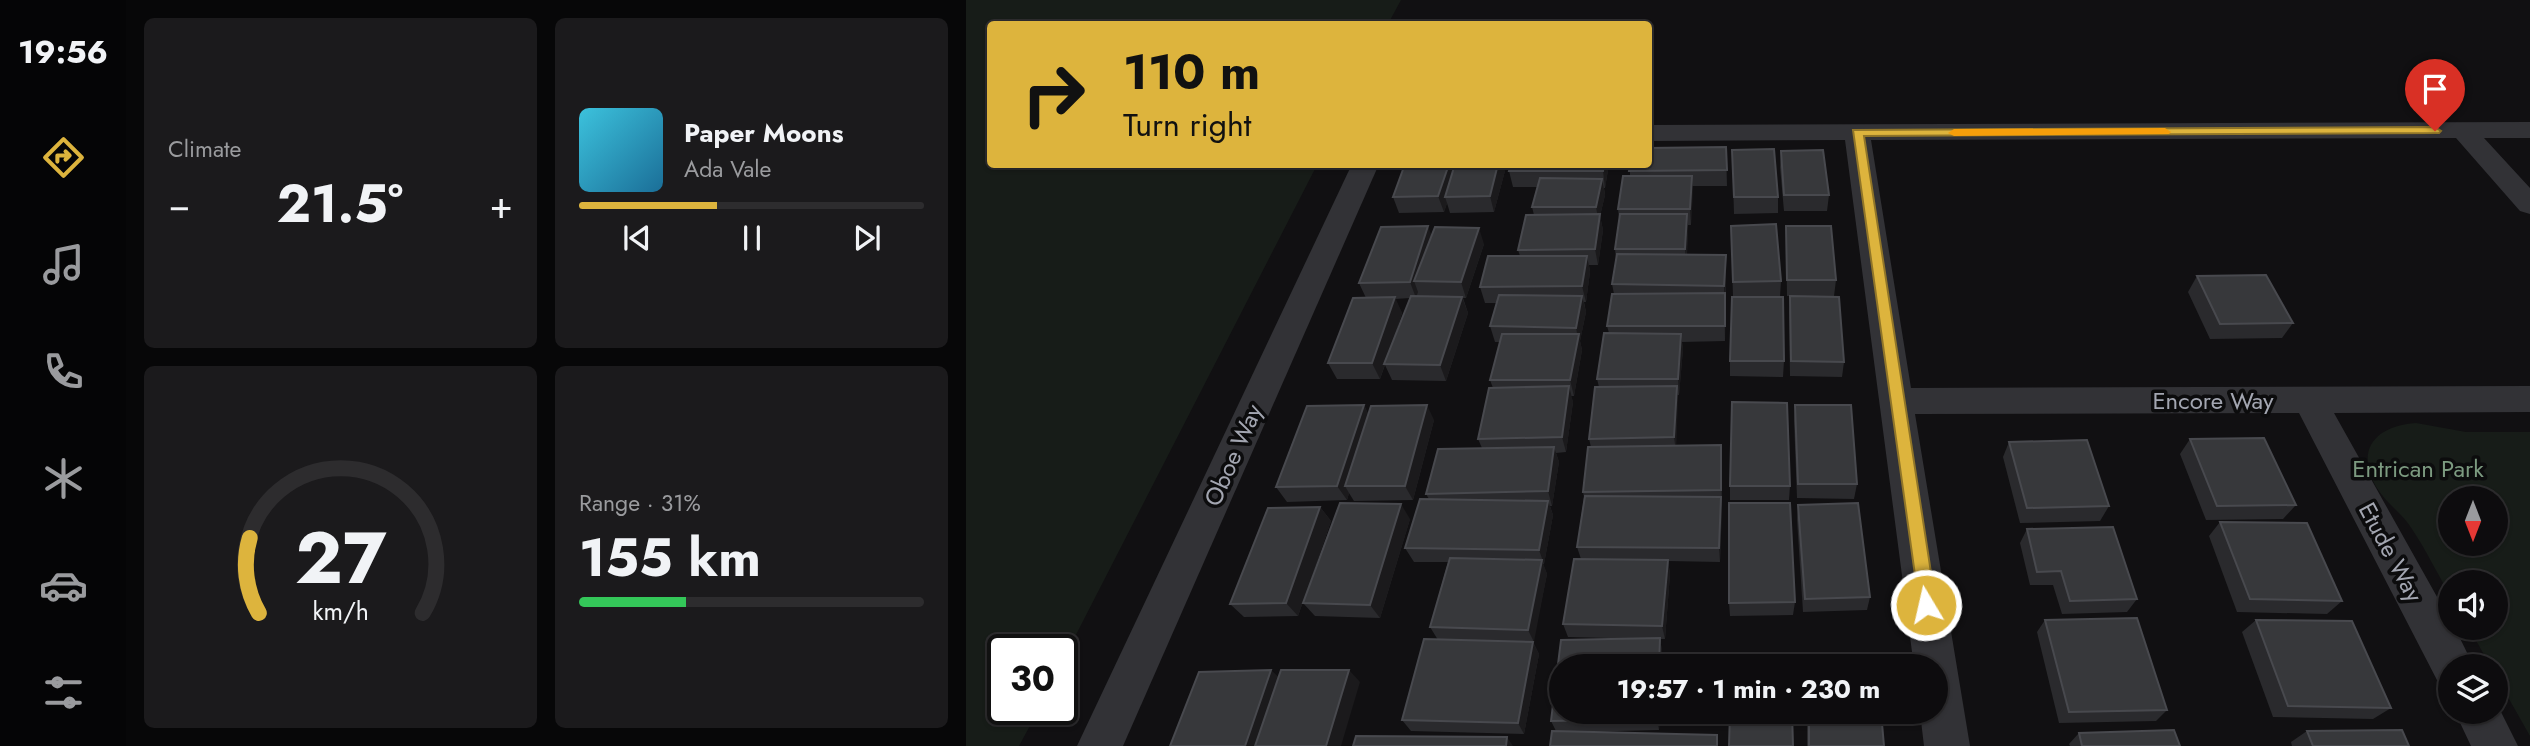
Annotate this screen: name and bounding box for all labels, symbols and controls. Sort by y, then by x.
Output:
text: 19:56 [18,29,108,75]
text: 110 m [1123,37,1260,107]
icon: right [1008,49,1099,140]
pin [2405,59,2465,131]
icon: arrive [2416,70,2454,108]
text: Turn right [1123,102,1252,148]
text: Paper Moons [684,114,844,152]
text: Climate [168,132,241,166]
icon: directions [39,133,88,182]
text: Ada Vale [684,152,771,186]
text: 21.5° [277,166,403,242]
text: − [168,177,190,232]
text: + [490,177,513,232]
icon: previous [618,219,656,257]
icon: pause [733,219,771,257]
icon: next [848,219,886,257]
icon: music [39,240,88,289]
icon: phone [39,347,88,396]
street label: Encore Way [2152,383,2274,418]
street label: Oboe Way [1195,398,1271,512]
park label: Entrican Park [2352,451,2484,486]
icon: climate [39,454,88,503]
text: Range · 31% [579,486,701,520]
north arrow [2438,486,2508,556]
map controls [2438,486,2508,724]
street label: Etude Way [2350,496,2432,608]
text: 27 [295,505,386,610]
text: 155 km [579,520,761,596]
icon: car [39,561,88,610]
position arrow [1889,568,1963,642]
button: sound [2438,570,2508,640]
text: km/h [312,593,369,629]
speed limit sign: 30 [987,634,1078,725]
button: layers [2438,654,2508,724]
icon: filters [39,668,88,717]
text: 19:57 · 1 min · 230 m [1617,670,1880,708]

